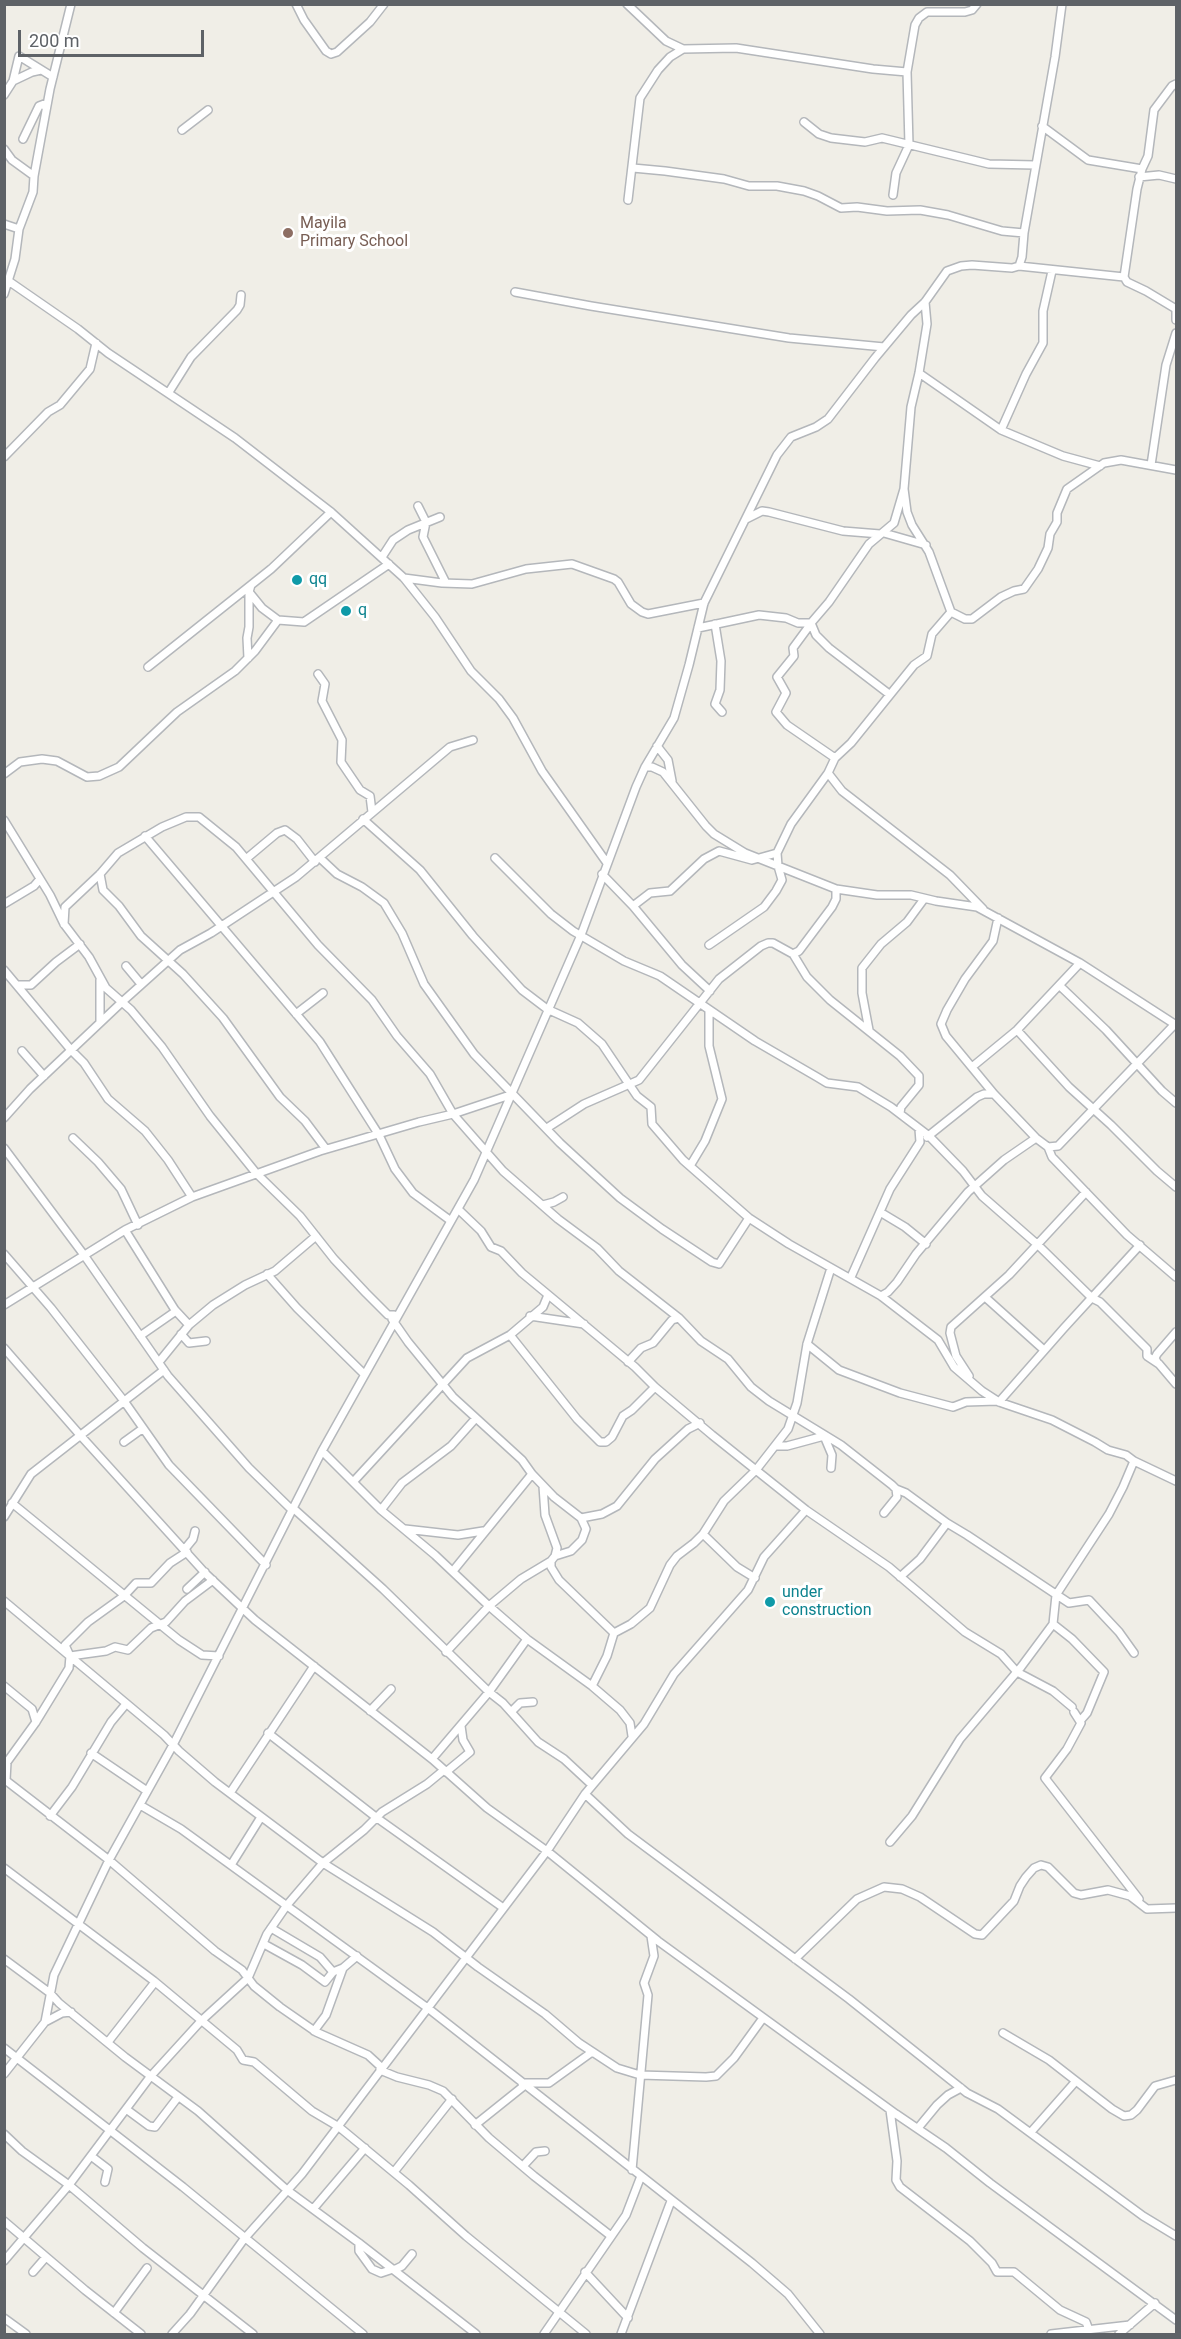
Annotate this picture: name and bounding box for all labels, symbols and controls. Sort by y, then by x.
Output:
scale bar [21,18,207,56]
text: 200 m [29,30,80,51]
place label: Mayila Primary School [300,214,408,252]
marker: Mayila Primary School [281,226,295,240]
place label: qq [309,570,327,590]
marker: qq [290,573,304,587]
place label: q [358,601,367,621]
marker: q [339,604,353,618]
place label: under construction [782,1583,872,1621]
marker: under construction [763,1595,777,1609]

